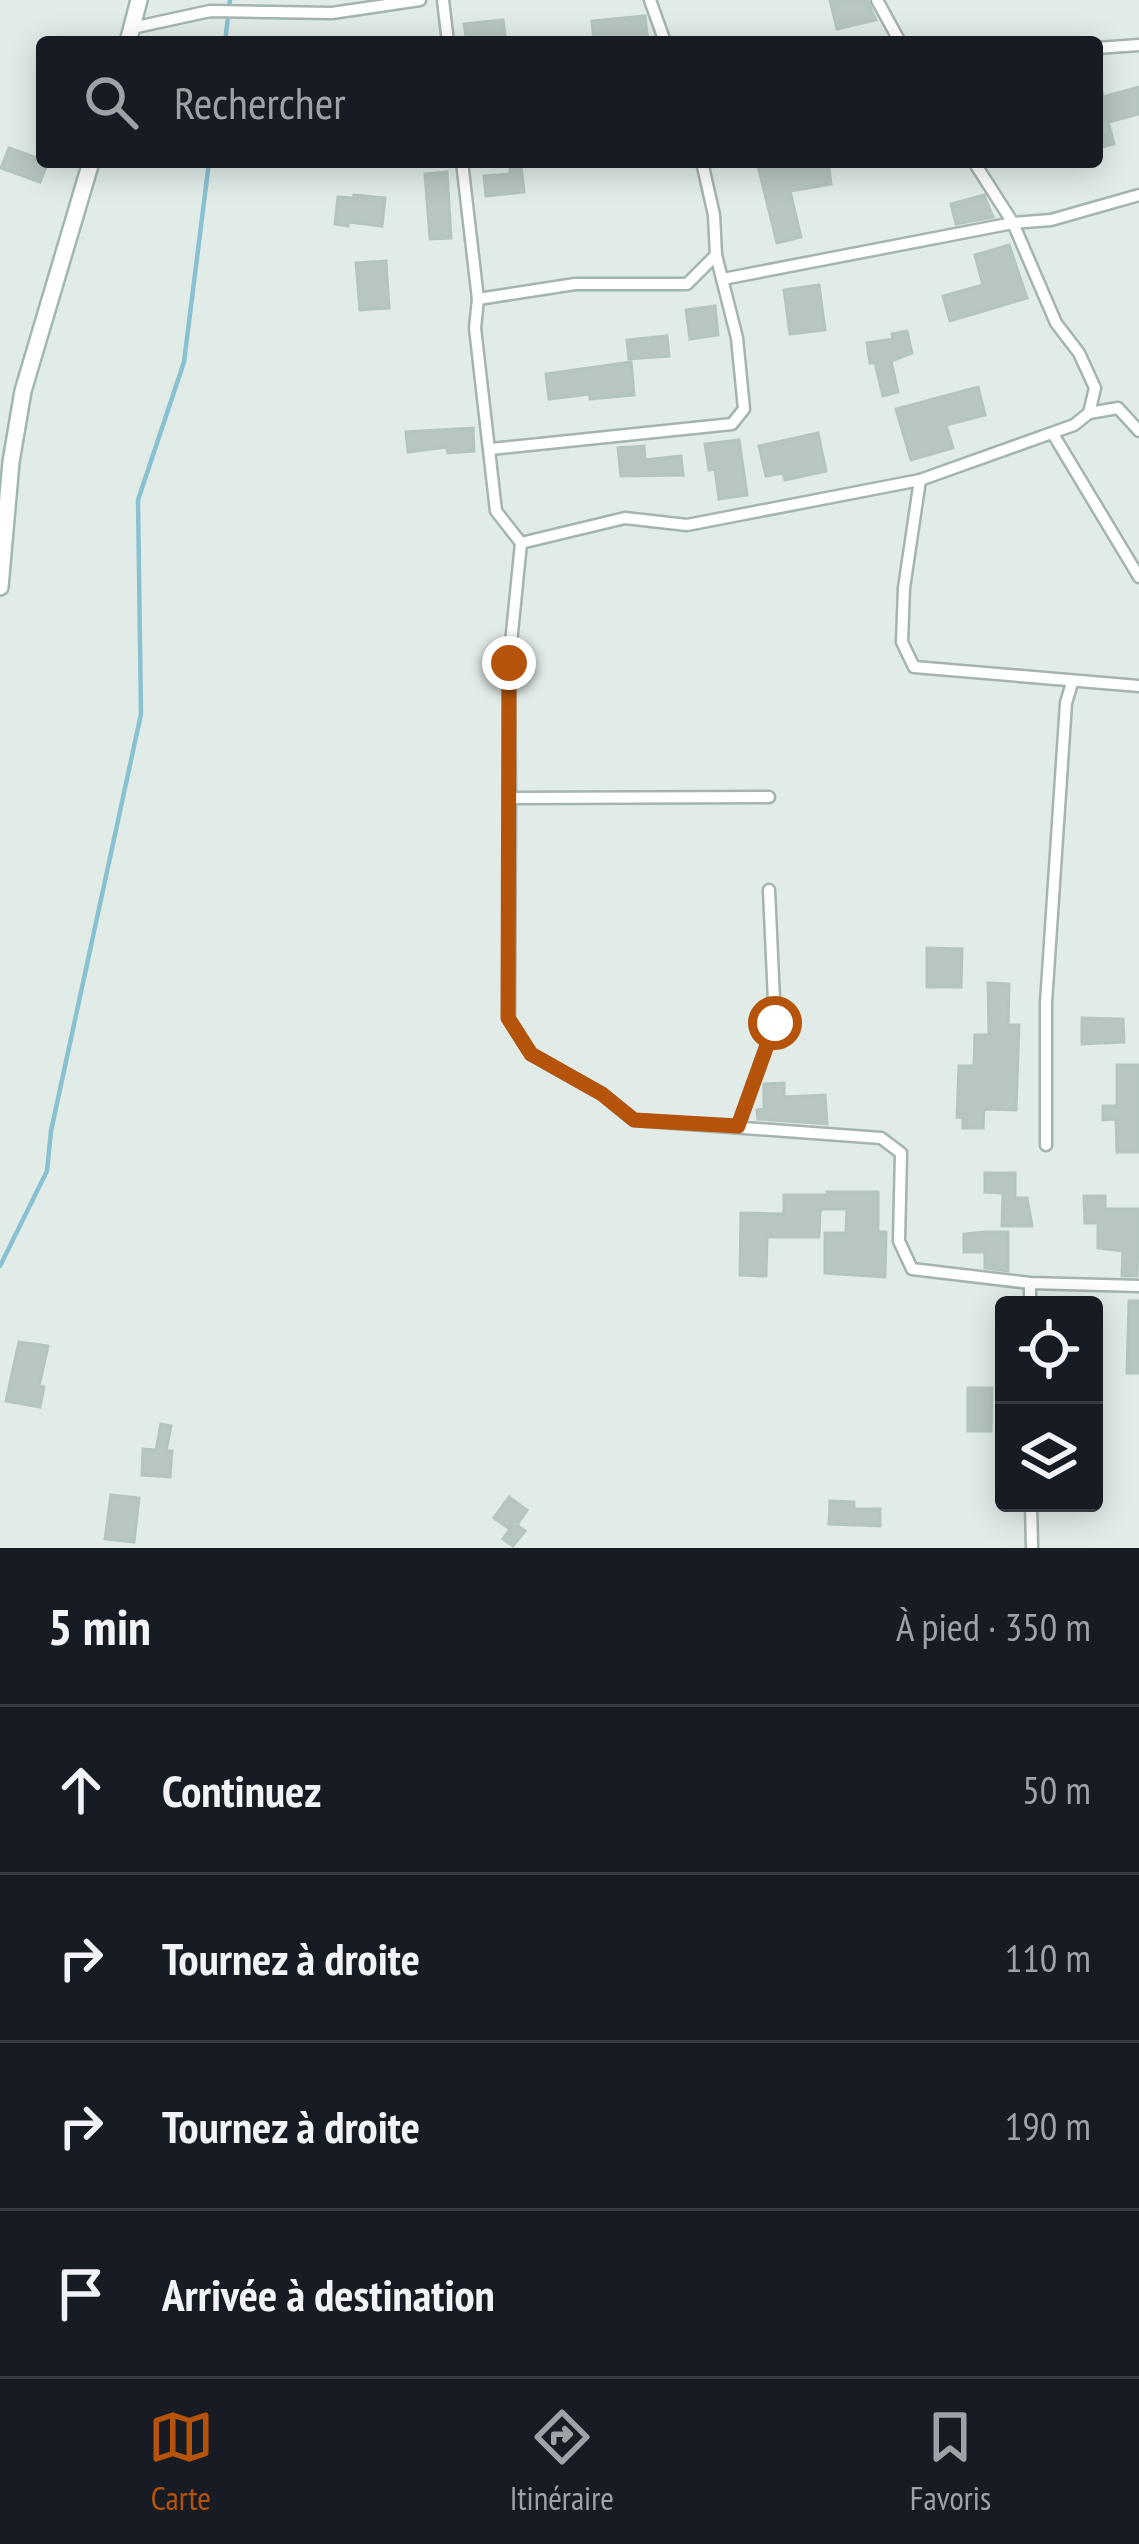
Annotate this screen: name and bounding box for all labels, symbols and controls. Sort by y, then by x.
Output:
search box [36,36,1103,168]
icon: search [78,69,144,135]
text: Rechercher [174,73,346,131]
route end [482,636,536,690]
route start [748,996,802,1050]
map controls [995,1296,1103,1512]
button: locate [995,1296,1103,1404]
button: layers [995,1404,1103,1512]
text: 5 min [48,1593,151,1659]
text: À pied · 350 m [896,1601,1091,1652]
icon: ahead [48,1757,114,1823]
text: Continuez [162,1761,321,1819]
text: 50 m [1022,1764,1091,1815]
icon: right [48,1925,114,1991]
text: Tournez à droite [162,1929,420,1987]
text: 110 m [1005,1932,1091,1983]
icon: right [48,2093,114,2159]
text: Tournez à droite [162,2097,420,2155]
text: 190 m [1005,2100,1091,2151]
icon: arrive [48,2261,114,2327]
text: Arrivée à destination [162,2265,495,2323]
tab: Carte [148,2404,214,2519]
tab: Itinéraire [510,2404,614,2519]
tab: Favoris [910,2404,991,2519]

